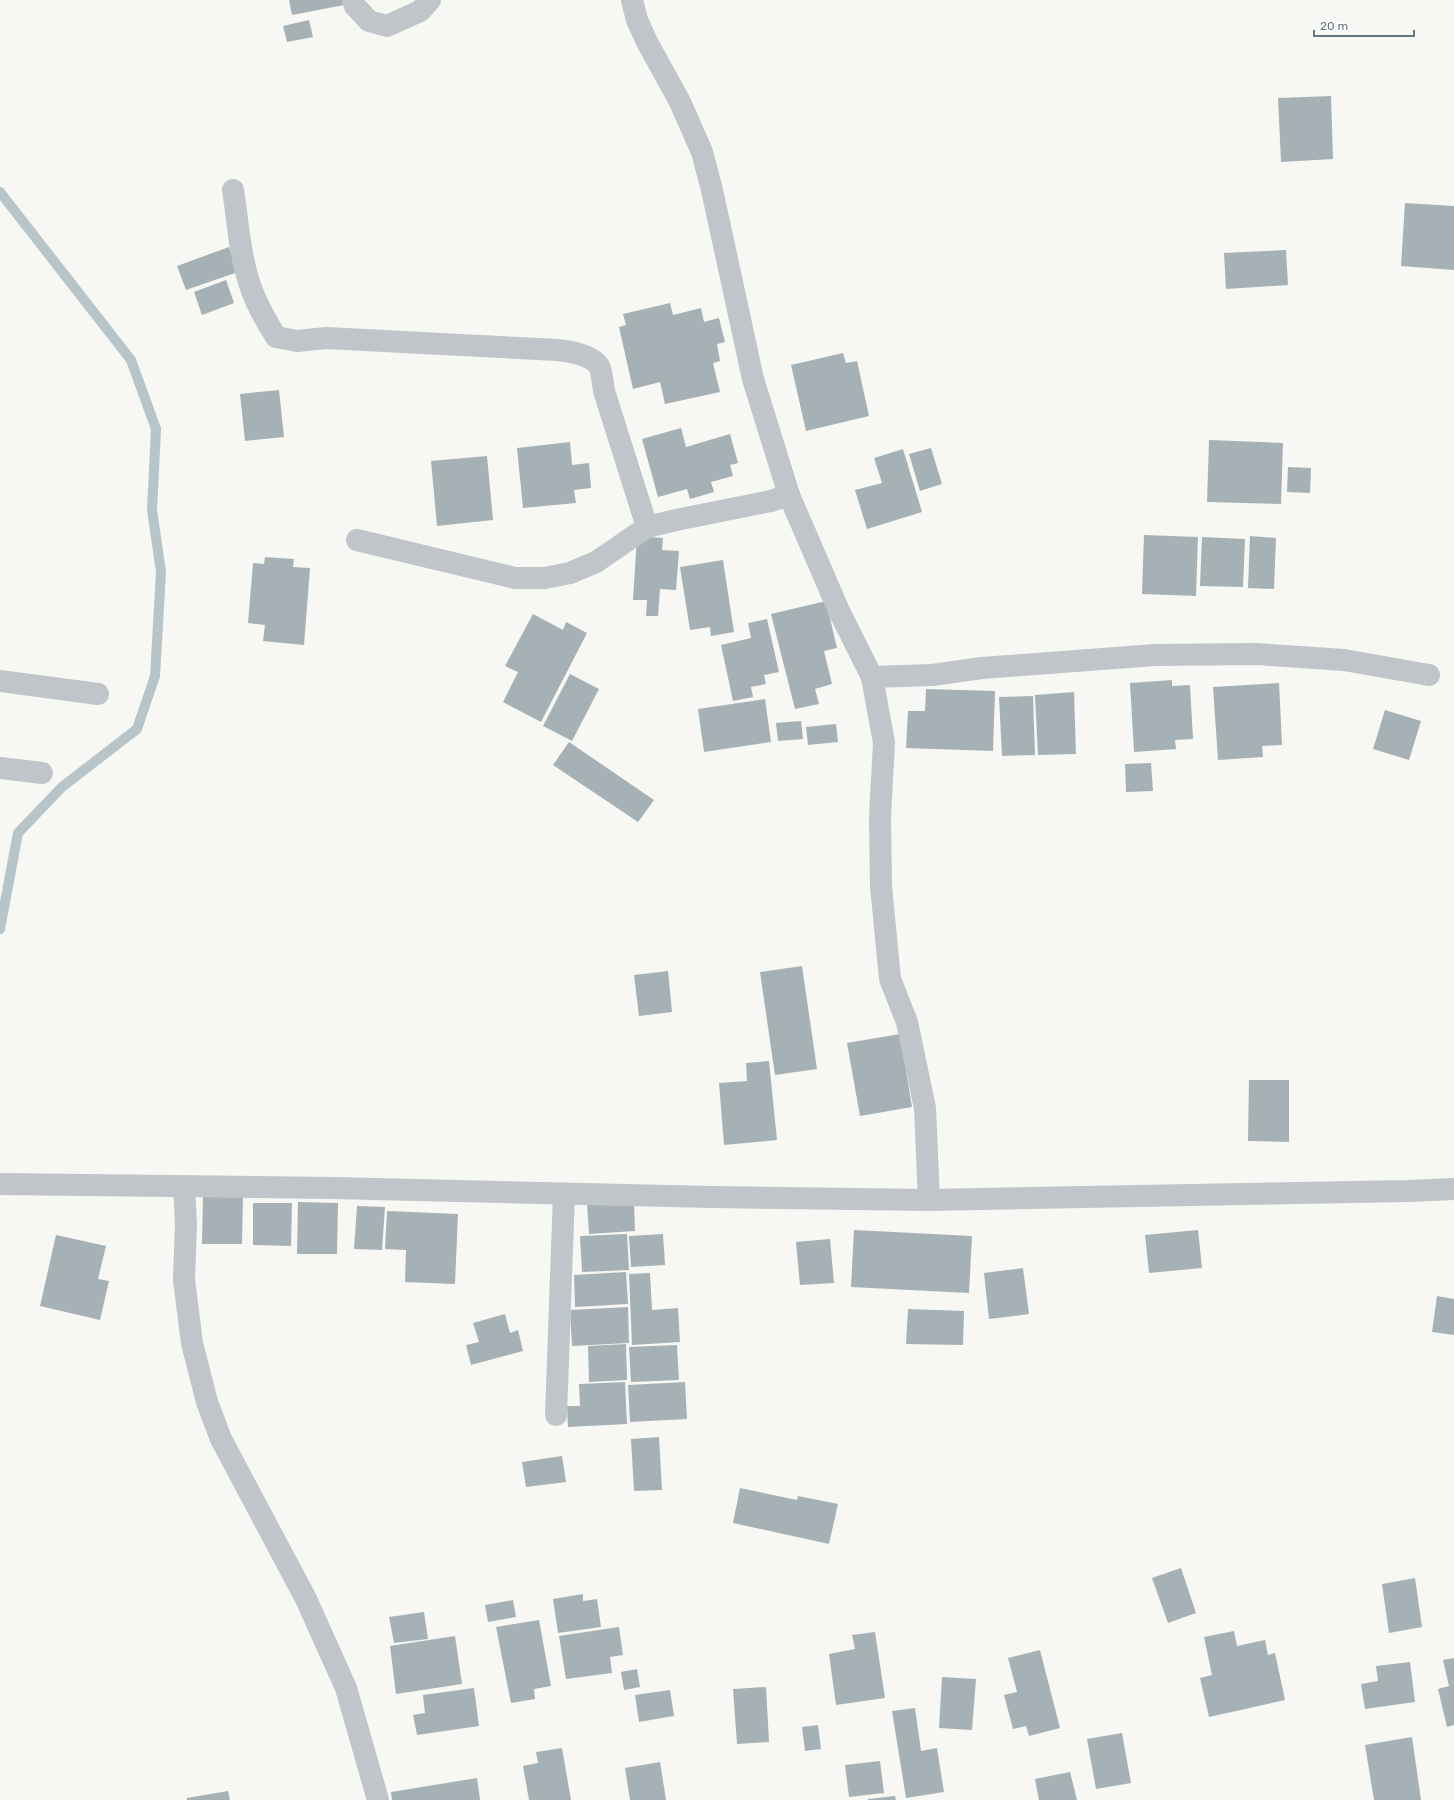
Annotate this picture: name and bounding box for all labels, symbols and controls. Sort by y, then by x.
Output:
scale bar [1314,12,1414,38]
text: 20 m [1320,19,1348,33]

